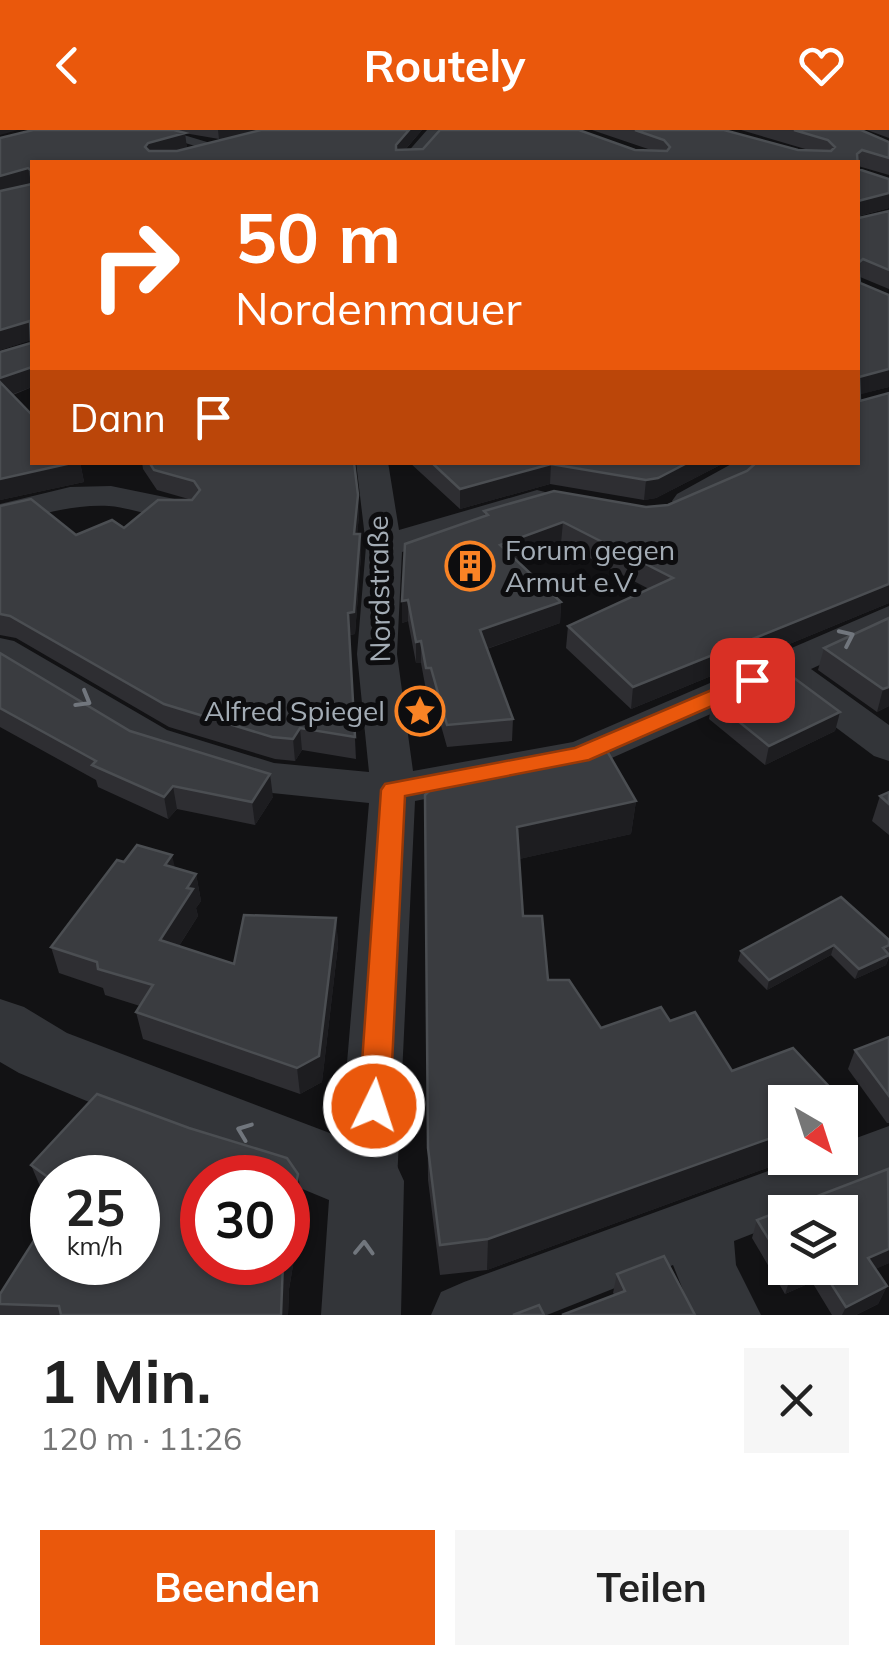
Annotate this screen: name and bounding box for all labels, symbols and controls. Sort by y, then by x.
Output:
text: Routely [363,37,526,93]
icon: back [40,38,95,93]
icon: heart [794,38,849,93]
text: 50 m [235,193,401,281]
icon: right [70,200,200,330]
text: Nordenmauer [235,280,522,336]
icon: arrive [186,390,241,445]
text: Dann [70,394,166,442]
street label: Nordstraße [360,515,397,663]
place label: Forum gegen Armut e.V. [505,532,675,599]
building icon: Forum gegen Armut e.V. [444,540,496,592]
one-way arrow [837,629,855,649]
pin [710,638,795,723]
icon: arrive [725,653,780,708]
place icon: Alfred Spiegel [394,685,446,737]
one-way arrow [73,687,91,707]
place label: Alfred Spiegel [204,693,385,728]
position arrow [322,1054,426,1158]
north arrow [768,1085,858,1175]
map controls [768,1085,858,1285]
one-way arrow [237,1122,254,1143]
speed limit sign: 30 [180,1155,310,1285]
text: 25 [65,1176,125,1239]
button: layers [768,1195,858,1285]
text: km/h [67,1230,123,1261]
one-way arrow [353,1240,374,1256]
text: 1 Min. [40,1343,211,1418]
button: close [744,1348,849,1453]
text: 120 m · 11:26 [40,1418,242,1458]
button: Beenden [40,1530,435,1645]
button: Teilen [455,1530,849,1645]

